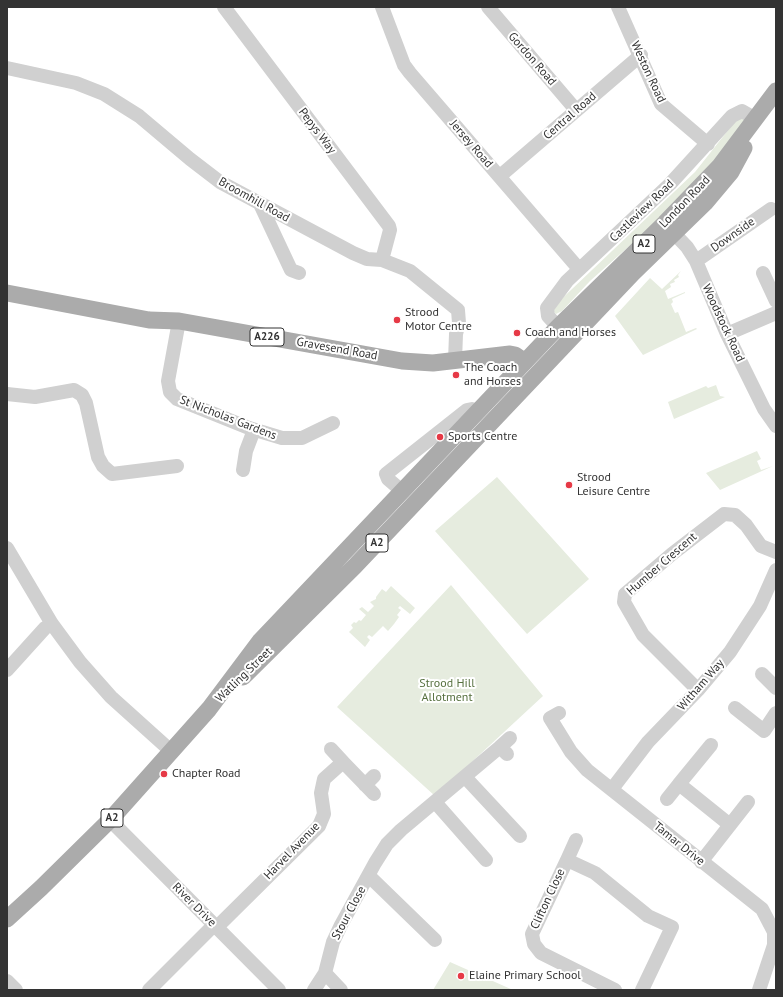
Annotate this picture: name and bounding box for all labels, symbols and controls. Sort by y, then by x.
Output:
street label: Gordon Road [505,29,559,89]
street label: Weston Road [628,39,668,105]
street label: Central Road [541,89,599,143]
street label: Pepys Way [295,105,339,157]
street label: Jersey Road [446,117,496,171]
street label: London Road [657,173,713,231]
street label: Broomhill Road [216,175,292,225]
street label: Castleview Road [607,177,677,245]
street label: Downside [708,215,758,255]
road number: A2 [633,235,655,253]
street label: Woodstock Road [699,282,747,364]
place label: Strood Motor Centre [405,306,472,334]
marker: Strood Motor Centre [392,315,402,325]
place label: Coach and Horses [525,326,616,340]
road number: A226 [250,328,284,346]
marker: Coach and Horses [512,328,522,338]
street label: Gravesend Road [295,335,379,363]
place label: The Coach and Horses [464,361,521,389]
marker: The Coach and Horses [451,370,461,380]
street label: St Nicholas Gardens [178,393,278,443]
place label: Sports Centre [448,430,517,444]
marker: Sports Centre [435,432,445,442]
place label: Strood Leisure Centre [577,471,650,499]
marker: Strood Leisure Centre [564,480,574,490]
street label: Humber Crescent [624,530,700,598]
road number: A2 [366,534,388,552]
street label: Watling Street [213,644,275,706]
street label: Witham Way [675,656,727,714]
park label: Strood Hill Allotment [419,677,475,705]
place label: Chapter Road [172,767,241,781]
marker: Chapter Road [159,769,169,779]
road number: A2 [101,809,123,827]
street label: Harvel Avenue [261,819,323,883]
street label: Tamar Drive [651,819,707,869]
street label: Clifton Close [528,866,568,932]
street label: River Drive [169,880,219,930]
street label: Stour Close [329,884,369,942]
place label: Elaine Primary School [469,969,581,983]
marker: Elaine Primary School [456,971,466,981]

